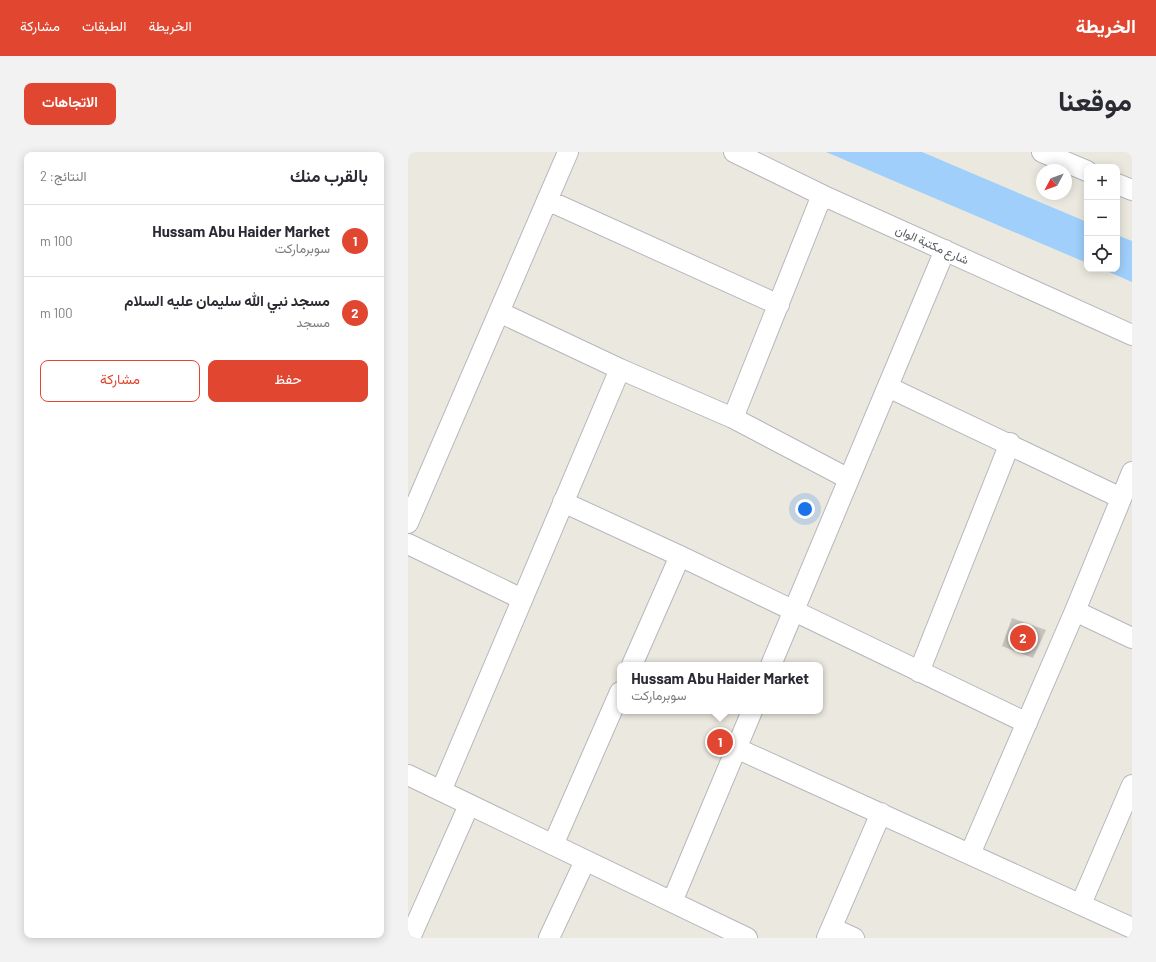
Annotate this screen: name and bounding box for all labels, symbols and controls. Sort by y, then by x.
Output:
text: الخريطة [1076,14,1136,37]
text: مشاركة [20,17,60,34]
text: الطبقات [82,17,126,34]
text: الخريطة [148,17,192,34]
button: الاتجاهات [24,83,116,125]
text: موقعنا [1058,83,1132,117]
north arrow [1036,164,1072,200]
map controls [1084,164,1120,272]
button: + [1084,164,1120,200]
text: بالقرب منك [290,165,368,185]
text: النتائج: 2 [40,168,86,184]
button: − [1084,200,1120,236]
text: Hussam Abu Haider Market [152,222,330,240]
street label: شارع مكتبة الوان [892,222,971,269]
text: 100 m [40,233,73,249]
text: 1 [353,233,357,249]
button: locate [1084,236,1120,272]
text: سوبرماركت [275,240,330,256]
text: مسجد نبي الله سليمان عليه السلام [124,291,330,309]
text: 100 m [40,305,73,321]
text: 2 [351,305,359,321]
text: مسجد [296,314,330,330]
button: مشاركة [40,360,200,402]
button: حفظ [208,360,368,402]
your location [795,499,815,519]
pin: 2 [1010,623,1036,653]
popup [617,662,823,714]
text: Hussam Abu Haider Market [631,669,809,687]
text: سوبرماركت [631,687,686,703]
pin: 1 [707,727,733,757]

